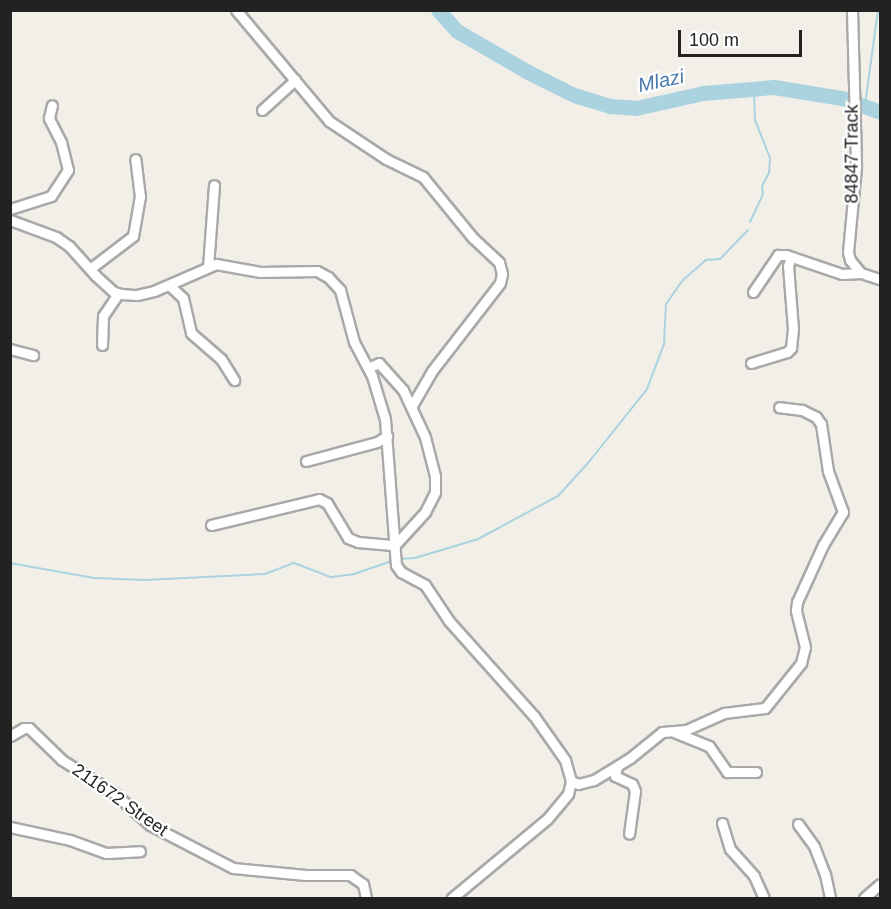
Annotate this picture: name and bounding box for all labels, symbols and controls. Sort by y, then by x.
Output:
scale bar [681,18,806,56]
text: 100 m [689,30,739,50]
water label: Mlazi [636,64,686,98]
street label: 84847 Track [841,104,863,204]
street label: 211672 Street [68,759,172,841]

